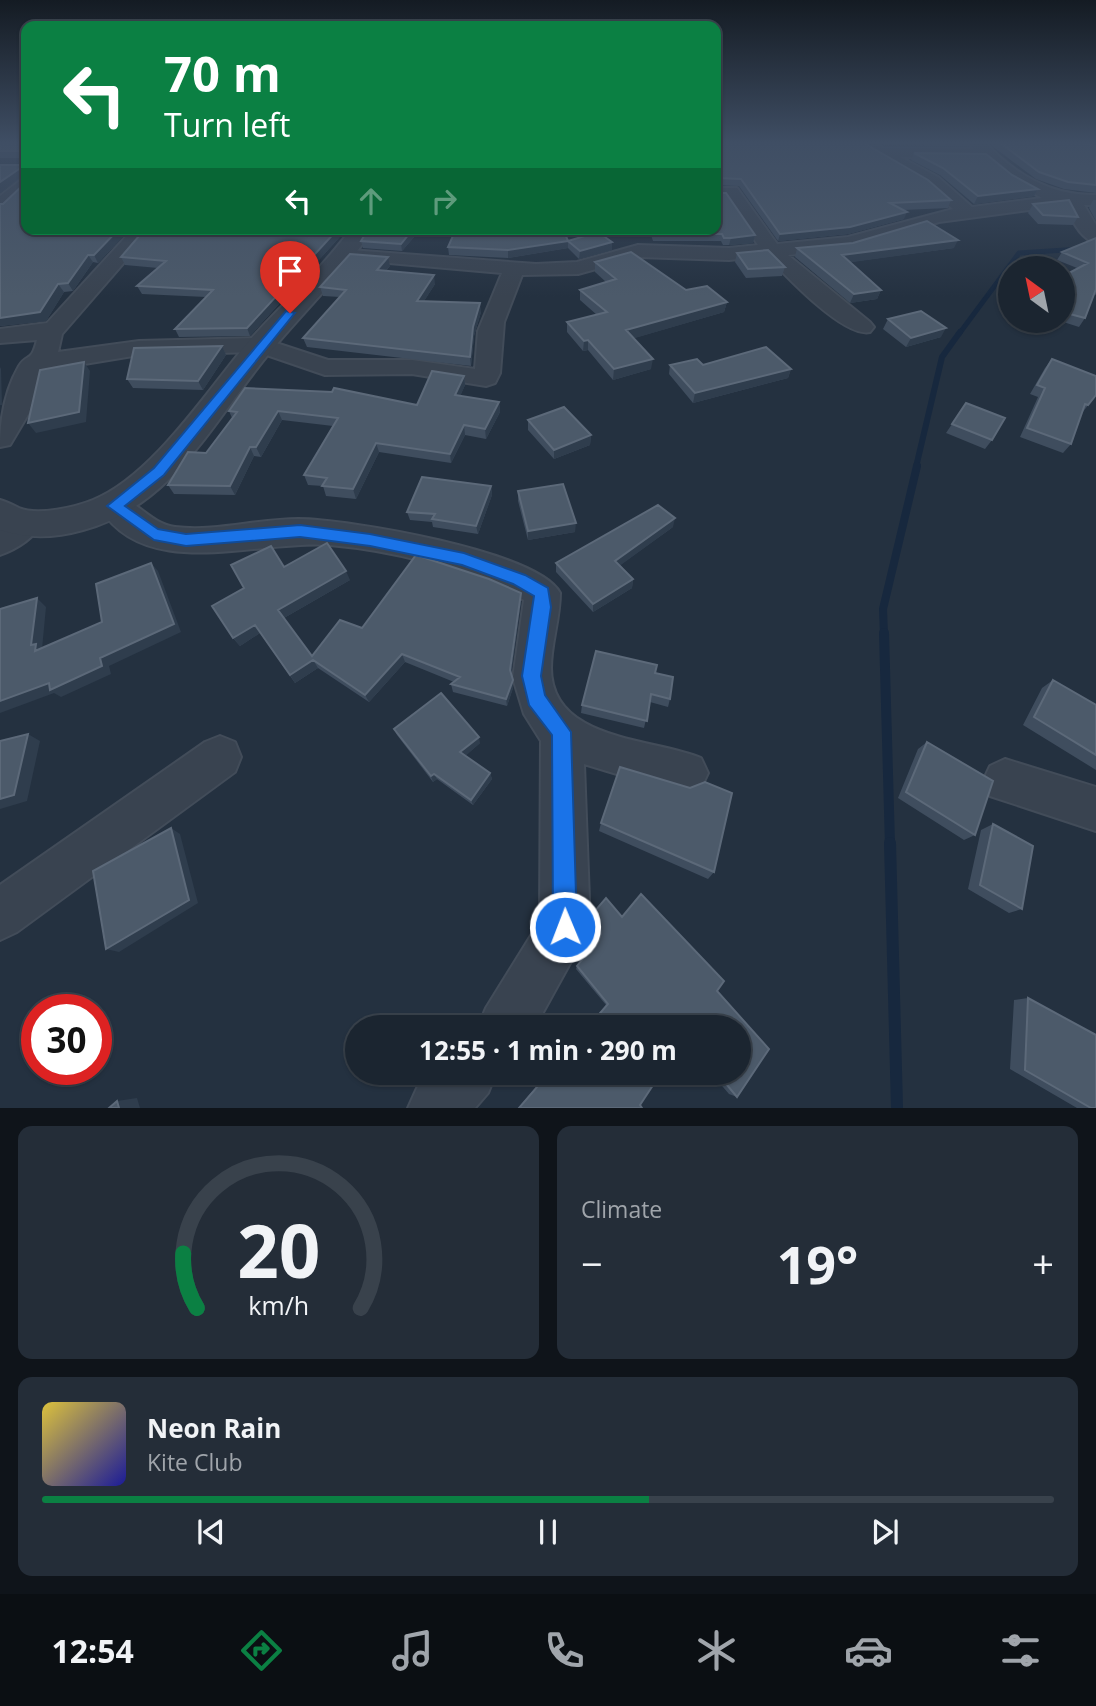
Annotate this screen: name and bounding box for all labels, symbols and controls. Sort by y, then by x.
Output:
text: 70 m [164,40,281,106]
icon: left [49,49,140,140]
text: Turn left [164,103,290,146]
icon: left [279,182,317,220]
icon: ahead [352,182,390,220]
icon: right [425,182,463,220]
pin [260,241,320,313]
icon: arrive [271,252,309,290]
north arrow [998,256,1074,332]
map controls [998,256,1075,333]
position arrow [528,890,602,964]
speed limit sign: 30 [21,994,112,1085]
text: 12:55 · 1 min · 290 m [419,1032,677,1068]
text: Climate [581,1193,662,1225]
text: 20 [237,1201,320,1300]
text: 19° [777,1228,858,1299]
text: − [581,1237,603,1289]
text: + [1032,1237,1054,1289]
text: km/h [248,1288,309,1322]
text: Neon Rain [147,1410,281,1446]
text: Kite Club [147,1446,242,1478]
icon: previous [192,1513,230,1551]
icon: pause [529,1513,567,1551]
icon: next [866,1513,904,1551]
icon: directions [237,1626,286,1675]
icon: music [388,1626,437,1675]
icon: phone [540,1626,589,1675]
icon: climate [692,1626,741,1675]
icon: car [844,1626,893,1675]
icon: filters [996,1626,1045,1675]
text: 12:54 [51,1629,134,1672]

